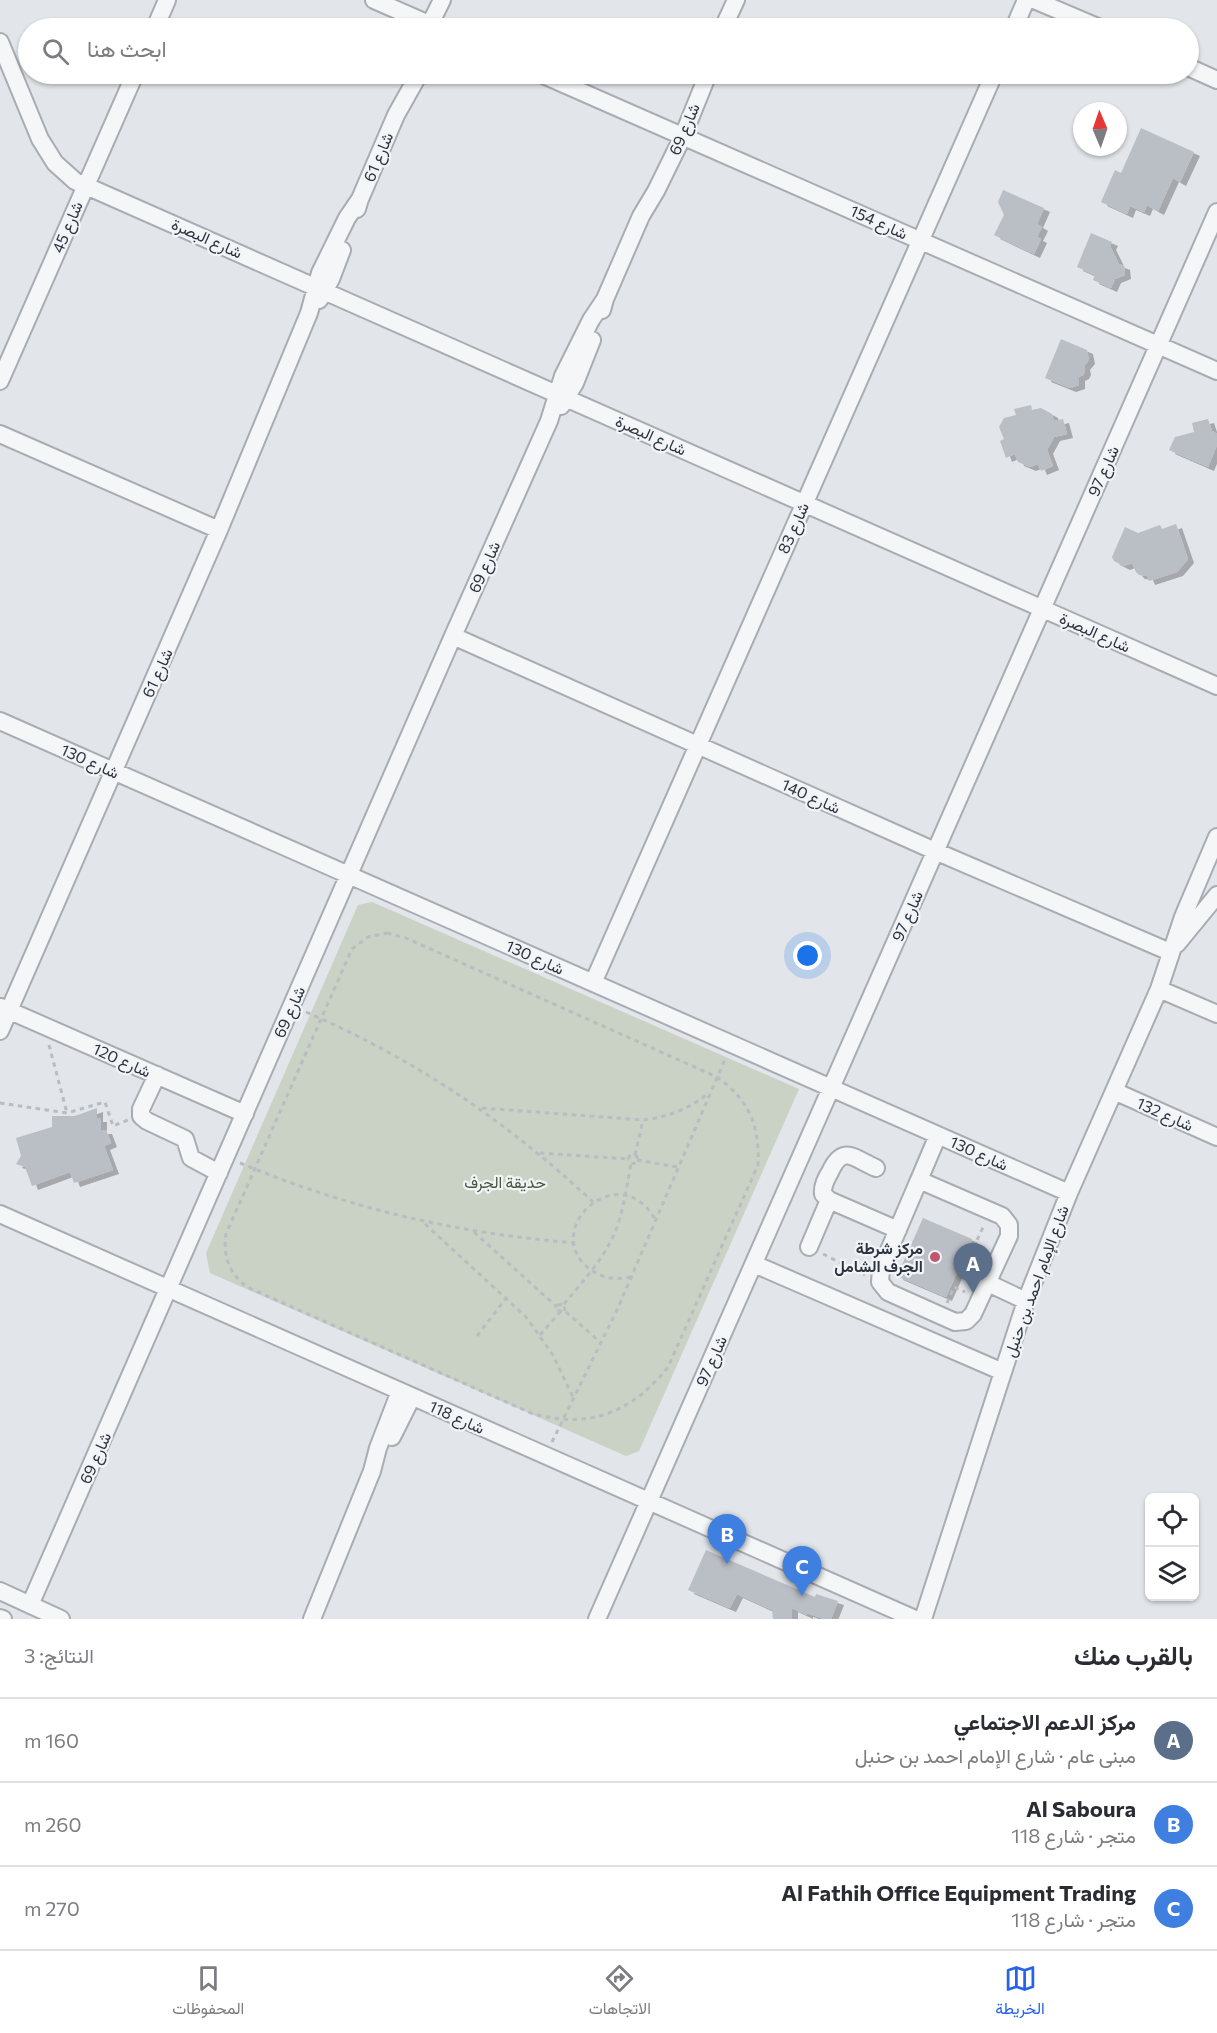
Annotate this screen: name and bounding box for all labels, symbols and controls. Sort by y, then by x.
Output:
search box [18,18,1199,84]
icon: search [39,35,72,68]
text: ابحث هنا [87,35,167,62]
street label: شارع 69 [664,100,706,159]
north arrow [1073,102,1127,156]
street label: شارع 61 [359,129,399,186]
street label: شارع 45 [47,198,89,257]
street label: شارع 154 [846,200,911,245]
street label: شارع البصرة [168,214,245,264]
street label: شارع البصرة [612,411,689,461]
street label: شارع 97 [1083,443,1125,500]
street label: شارع 83 [773,499,815,558]
street label: شارع 69 [464,538,506,597]
street label: شارع البصرة [1056,608,1133,658]
street label: شارع 61 [137,645,178,702]
street label: شارع 130 [57,739,122,785]
street label: شارع 140 [778,774,843,820]
street label: شارع 97 [887,888,929,945]
street label: شارع 130 [502,935,567,981]
your location [793,941,822,970]
street label: شارع 69 [269,983,311,1042]
street label: شارع 120 [89,1038,154,1083]
street label: شارع 132 [1133,1093,1196,1137]
street label: شارع 130 [946,1131,1011,1177]
park label: حديقة الجرف [464,1172,546,1193]
street label: شارع الإمام احمد بن حنبل [999,1202,1075,1360]
place label: مركز شرطة الجرف الشامل [834,1238,923,1277]
pin: A [954,1244,992,1293]
marker: مركز شرطة الجرف الشامل [928,1250,942,1264]
street label: شارع 97 [691,1333,733,1390]
street label: شارع 118 [425,1396,488,1440]
street label: شارع 69 [75,1429,117,1488]
map controls [1145,1493,1199,1601]
button: locate [1145,1493,1199,1547]
pin: B [708,1514,746,1564]
pin: C [782,1546,822,1596]
button: layers [1145,1547,1199,1601]
text: بالقرب منك [1074,1639,1193,1670]
text: النتائج: 3 [24,1643,94,1667]
text: مركز الدعم الاجتماعي [954,1708,1136,1735]
text: 160 m [24,1728,79,1752]
text: A [1166,1728,1181,1752]
text: مبنى عام · شارع الإمام احمد بن حنبل [855,1743,1136,1767]
text: Al Saboura [1026,1795,1136,1822]
text: 260 m [24,1812,82,1836]
text: B [1167,1812,1180,1836]
text: متجر · شارع 118 [1011,1823,1136,1847]
text: Al Fathih Office Equipment Trading [781,1879,1136,1906]
text: 270 m [24,1896,80,1920]
text: C [1167,1896,1180,1920]
text: متجر · شارع 118 [1011,1907,1136,1931]
tab: المحفوظات [172,1962,244,2023]
tab: الاتجاهات [589,1962,651,2023]
tab: الخريطة [995,1962,1045,2023]

